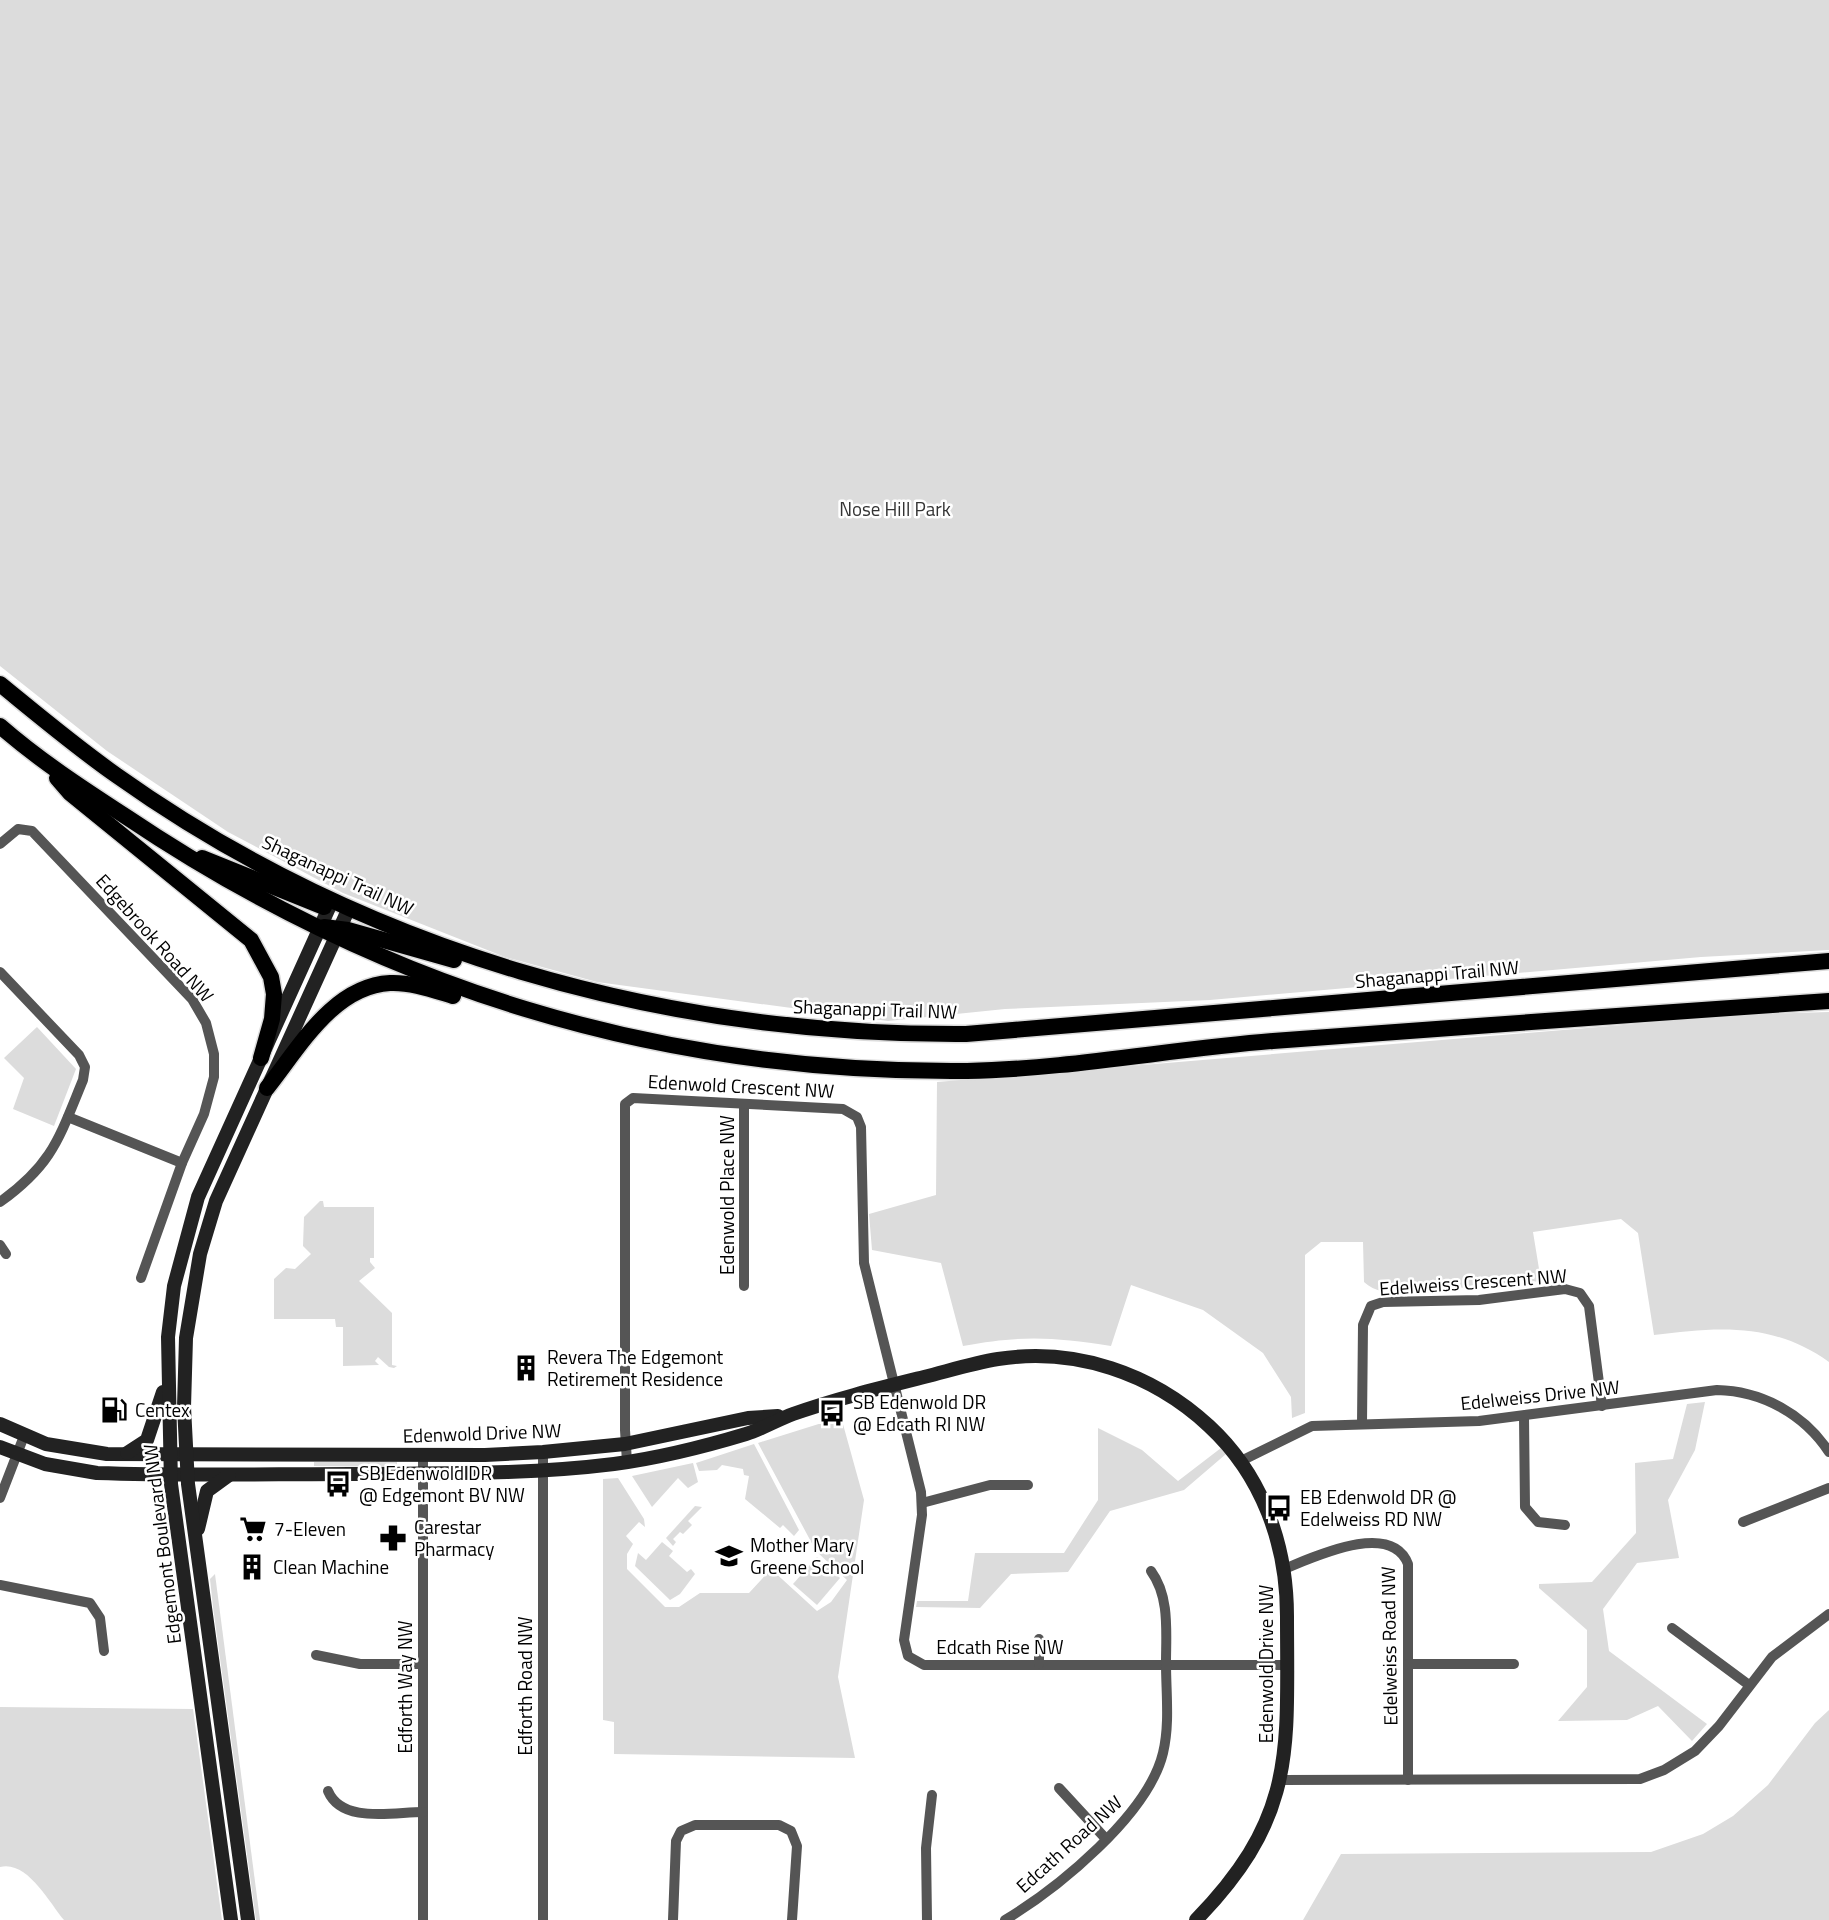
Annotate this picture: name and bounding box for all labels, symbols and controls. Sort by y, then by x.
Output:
park label: Nose Hill Park [839,494,951,523]
street label: Shaganappi Trail NW [258,827,419,922]
street label: Edgebrook Road NW [90,867,221,1009]
street label: Shaganappi Trail NW [1354,952,1520,995]
street label: Shaganappi Trail NW [792,991,958,1026]
street label: Edenwold Crescent NW [647,1066,835,1105]
street label: Edenwold Place NW [712,1115,741,1275]
street label: Edelweiss Crescent NW [1378,1260,1568,1303]
place label: Revera The Edgemont Retirement Residence [547,1342,724,1393]
building icon: Revera The Edgemont Retirement Residence [511,1353,541,1383]
street label: Edelweiss Drive NW [1459,1372,1621,1417]
place label: SB Edenwold DR @ Edcath RI NW [853,1387,986,1438]
fuel station icon: Centex [99,1395,129,1425]
place label: Centex [135,1395,190,1424]
bus stop icon: SB Edenwold DR @ Edcath RI NW [817,1398,847,1428]
street label: Edenwold Drive NW [402,1415,562,1450]
street label: Edgemont Boulevard NW [135,1442,188,1646]
place label: SB Edenwold DR @ Edgemont BV NW [359,1458,525,1509]
bus stop icon: SB Edenwold DR @ Edgemont BV NW [323,1469,353,1499]
place label: EB Edenwold DR @ Edelweiss RD NW [1300,1482,1456,1533]
bus stop icon: EB Edenwold DR @ Edelweiss RD NW [1264,1493,1294,1523]
place label: Carestar Pharmacy [414,1512,494,1563]
supermarket icon: 7-Eleven [238,1514,268,1544]
place label: 7-Eleven [274,1514,346,1543]
pharmacy icon: Carestar Pharmacy [378,1523,408,1553]
place label: Mother Mary Greene School [750,1530,865,1581]
school or university icon: Mother Mary Greene School [714,1541,744,1571]
building icon: Clean Machine [237,1552,267,1582]
place label: Clean Machine [273,1552,389,1581]
street label: Edelweiss Road NW [1373,1566,1404,1726]
street label: Edenwold Drive NW [1251,1585,1280,1743]
street label: Edforth Road NW [510,1616,539,1756]
street label: Edforth Way NW [390,1620,419,1754]
street label: Edcath Rise NW [936,1632,1064,1661]
street label: Edcath Road NW [1009,1788,1128,1899]

